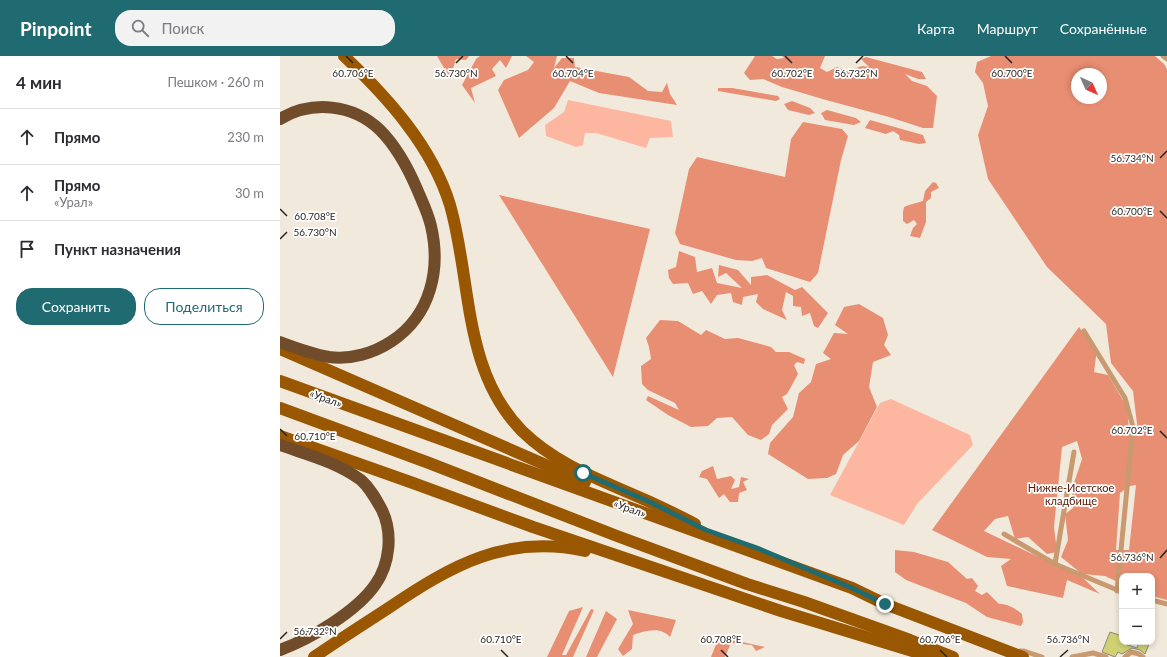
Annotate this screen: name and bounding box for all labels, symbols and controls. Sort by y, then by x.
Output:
search box [115,10,395,46]
text: Pinpoint [20,17,91,40]
icon: search [129,17,151,39]
text: Поиск [161,19,204,37]
text: Карта [917,20,955,37]
text: Маршрут [977,20,1038,37]
text: Сохранённые [1060,20,1147,37]
text: 60.706°E [332,67,374,79]
text: 56.730°N [434,67,478,79]
text: 60.704°E [552,67,594,79]
text: 60.702°E [771,67,813,79]
text: 56.732°N [834,67,878,79]
text: 60.700°E [991,67,1033,79]
north arrow [1071,68,1107,104]
text: 4 мин [16,72,62,93]
text: Пешком · 260 m [167,74,264,90]
icon: ahead [16,126,38,148]
text: Прямо [54,128,100,146]
text: 230 m [227,129,264,145]
text: 56.734°N [1110,152,1154,164]
text: Прямо [54,176,100,194]
icon: ahead [16,182,38,204]
text: 30 m [235,185,264,201]
text: «Урал» [54,194,93,210]
text: 60.700°E [1111,205,1153,217]
text: 60.708°E [294,210,336,222]
text: 56.730°N [293,226,337,238]
icon: arrive [16,238,38,260]
text: Пункт назначения [54,240,181,258]
button: Сохранить [16,288,136,325]
button: Поделиться [144,288,264,325]
street label: «Урал» [308,386,344,410]
text: 60.702°E [1111,424,1153,436]
text: 60.710°E [294,430,336,442]
route start [574,464,592,482]
park label: Нижне-Исетское кладбище [1028,481,1114,507]
street label: «Урал» [612,496,648,520]
text: 56.736°N [1110,551,1154,563]
map controls [1119,573,1155,645]
button: + [1119,573,1155,609]
route end [876,595,894,613]
button: − [1119,609,1155,645]
text: 56.732°N [293,625,337,637]
text: 60.710°E [480,633,522,645]
text: 60.708°E [700,633,742,645]
text: 60.706°E [919,633,961,645]
text: 56.736°N [1046,633,1090,645]

